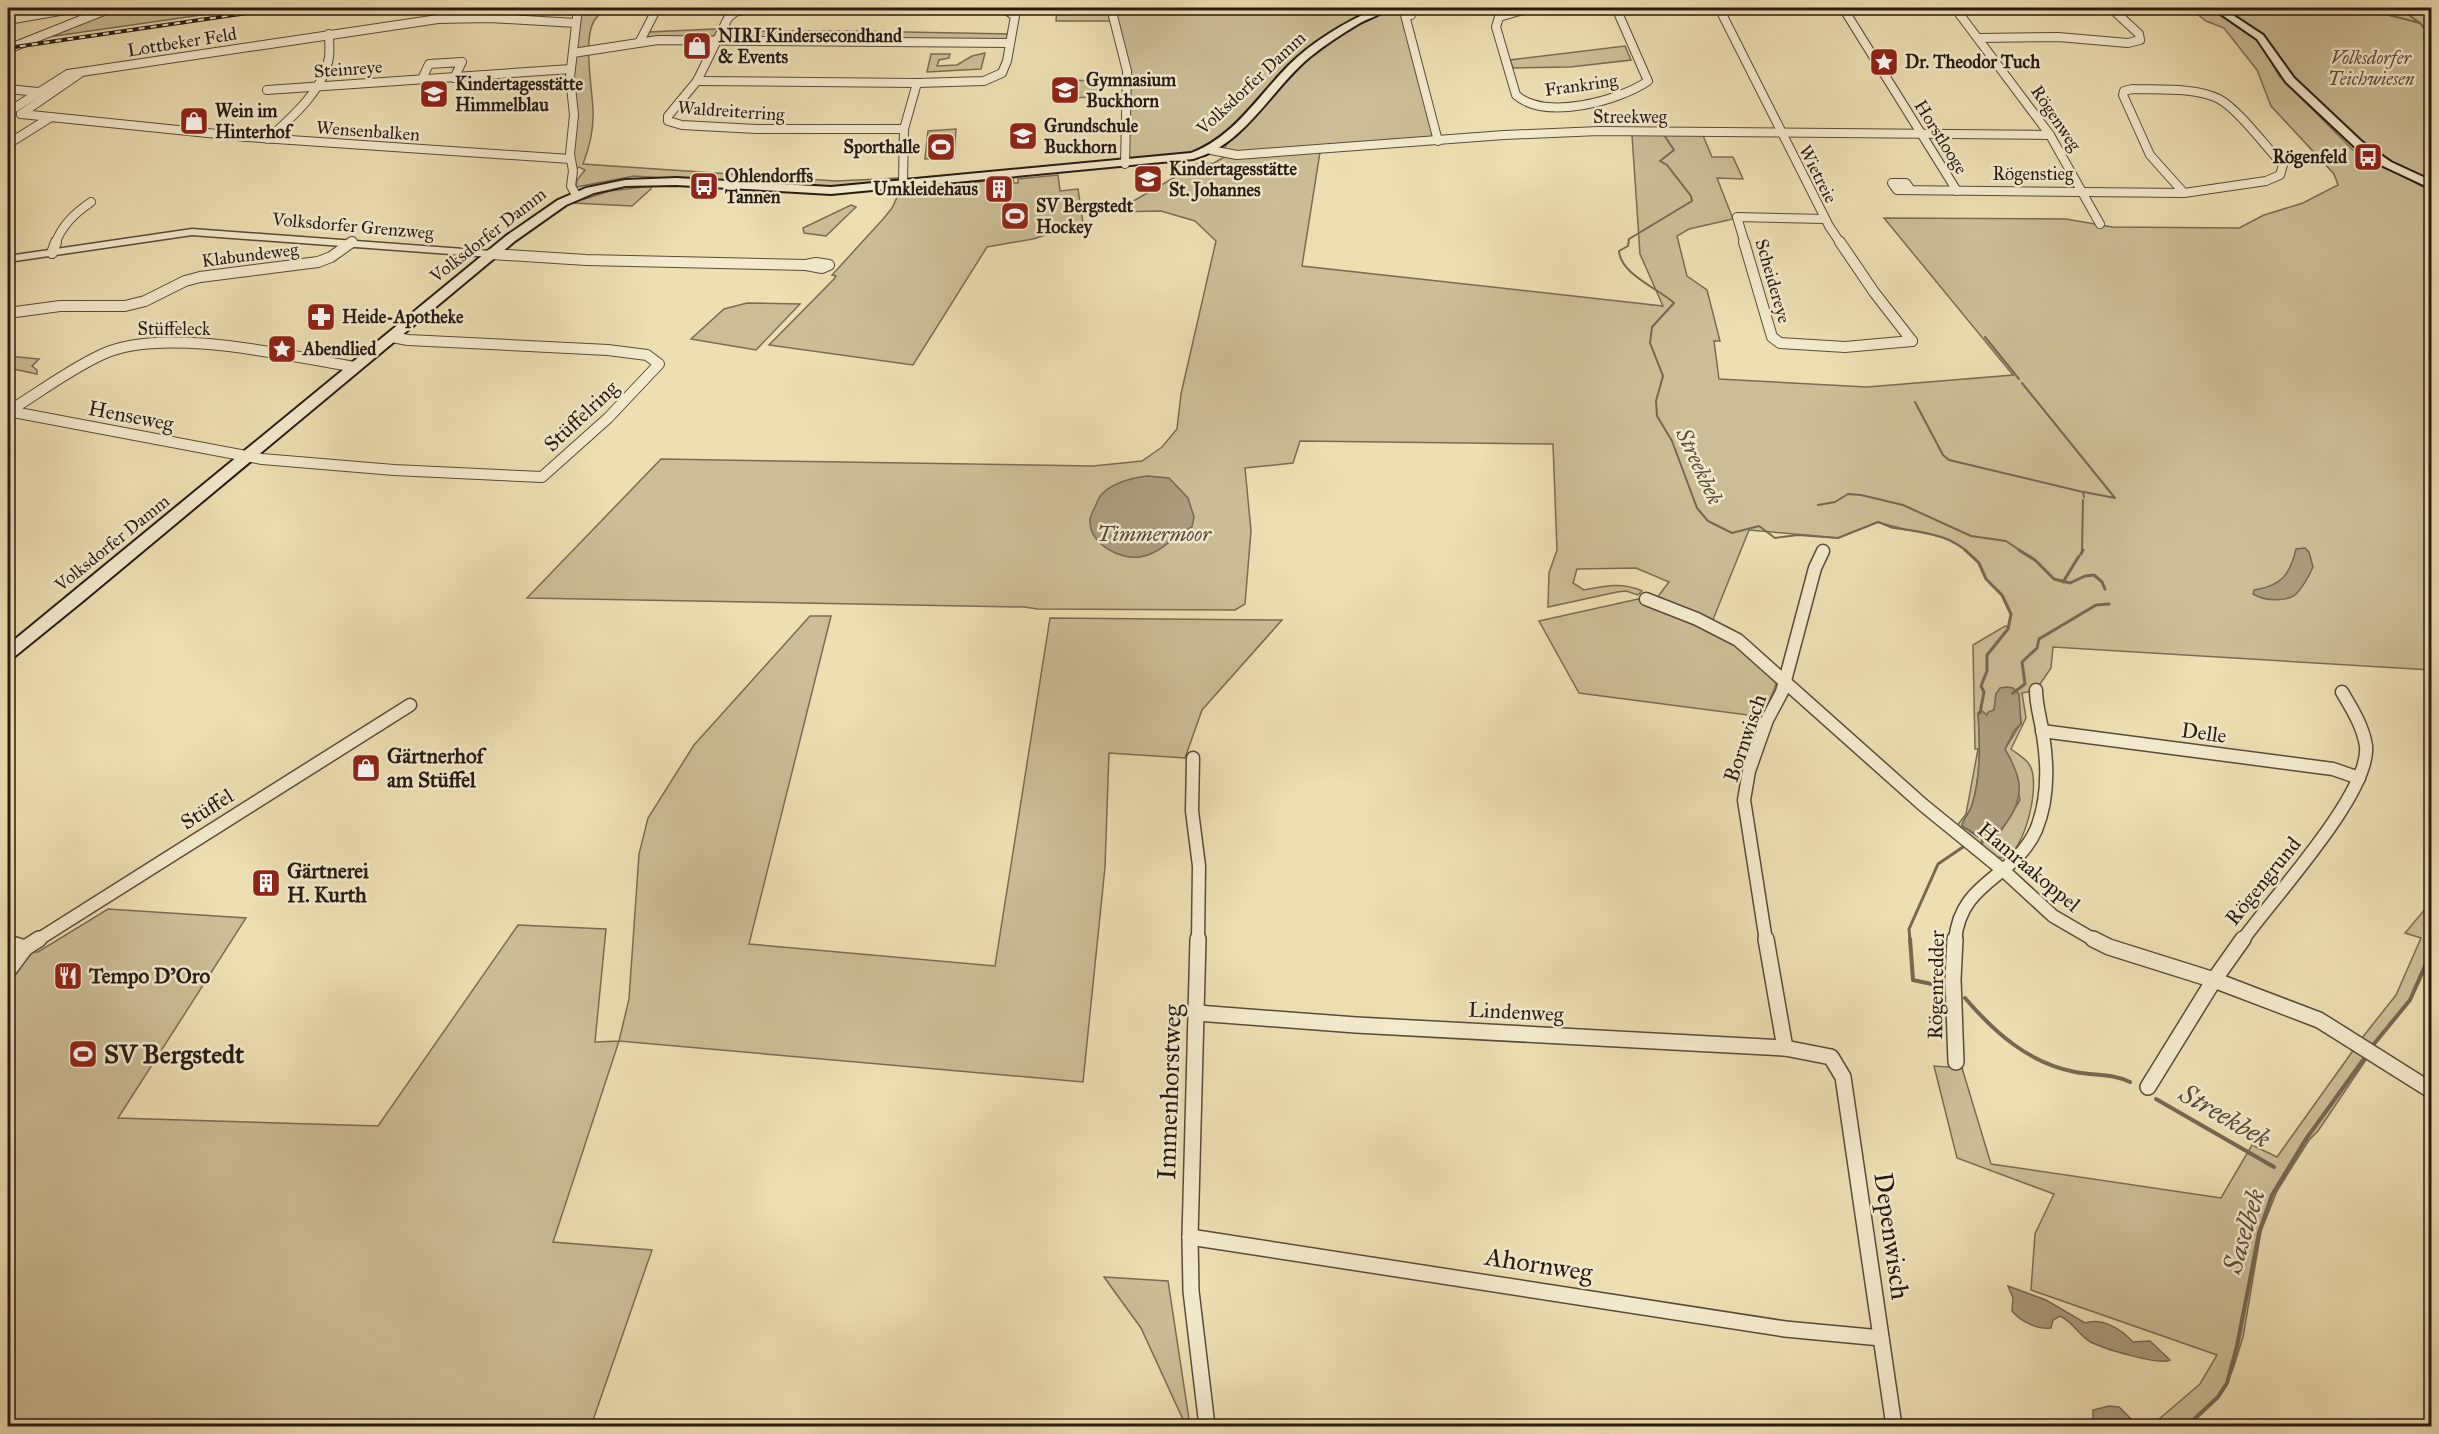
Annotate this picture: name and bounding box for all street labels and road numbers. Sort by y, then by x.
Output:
street label: Lottbeker Feld [126,22,238,62]
street label: Volksdorfer Damm [1191,27,1310,140]
street label: Steinreye [313,56,383,82]
street label: Frankring [1543,69,1620,102]
street label: Rögenweg [2025,81,2086,156]
street label: Waldreiterring [677,96,786,127]
street label: Horstlooge [1909,96,1972,179]
street label: Streekweg [1593,106,1668,129]
street label: Wensenbalken [315,116,421,146]
street label: Wietreie [1794,141,1842,207]
street label: Rögenstieg [1992,163,2074,186]
street label: Volksdorfer Damm [425,183,550,288]
street label: Volksdorfer Grenzweg [270,208,435,245]
street label: Scheidereye [1750,236,1796,326]
street label: Klabundeweg [200,238,300,273]
street label: Stüffeleck [138,318,211,340]
street label: Stüffelring [538,375,624,457]
street label: Henseweg [86,395,176,437]
street label: Volksdorfer Damm [49,490,174,597]
street label: Bornwisch [1718,690,1772,785]
street label: Delle [2180,717,2229,749]
street label: Stüffel [176,783,239,835]
street label: Hamraakoppel [1972,817,2086,918]
street label: Rögengrund [2220,831,2307,930]
street label: Rögenredder [1922,930,1950,1040]
street label: Lindenweg [1468,997,1564,1027]
street label: Immenhorstweg [1150,1003,1188,1180]
street label: Depenwisch [1867,1170,1917,1302]
street label: Ahornweg [1482,1240,1596,1288]

